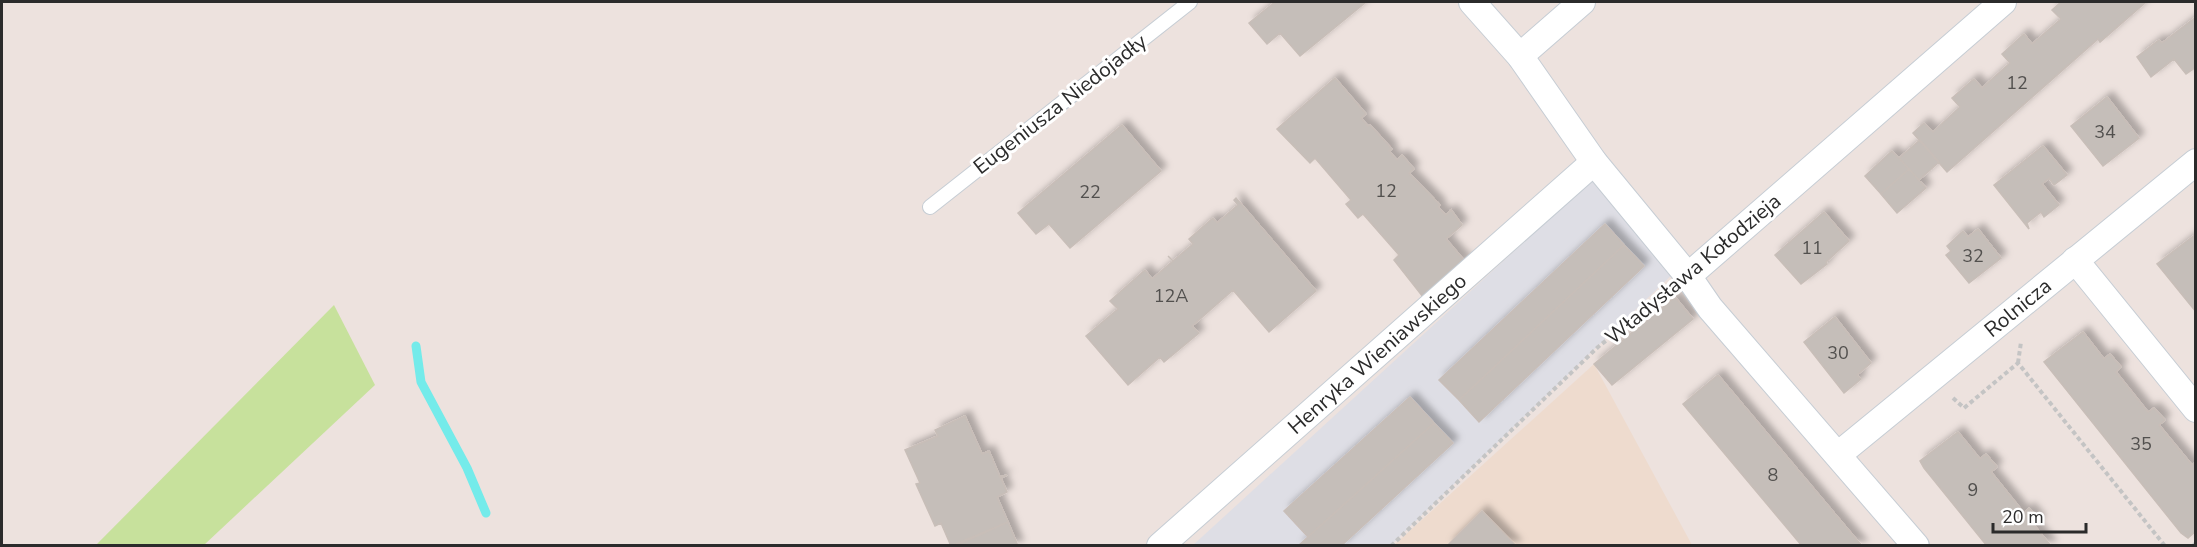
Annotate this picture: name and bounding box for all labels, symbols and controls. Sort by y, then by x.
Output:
street label: Eugeniusza Niedojadły [968,27,1153,181]
house number: 12 [2006,71,2028,95]
house number: 34 [2094,120,2116,144]
house number: 12 [1375,179,1397,203]
house number: 22 [1079,180,1101,204]
street label: Władysława Kołodzieja [1599,187,1787,351]
house number: 11 [1801,236,1823,260]
house number: 32 [1962,244,1984,268]
street label: Henryka Wieniawskiego [1282,267,1473,441]
street label: Rolnicza [1978,272,2057,344]
house number: 12A [1154,284,1188,308]
house number: 30 [1827,341,1849,365]
house number: 35 [2130,432,2152,456]
house number: 8 [1768,463,1778,487]
house number: 9 [1968,478,1978,502]
scale bar [1993,496,2086,534]
text: 20 m [2002,505,2044,529]

